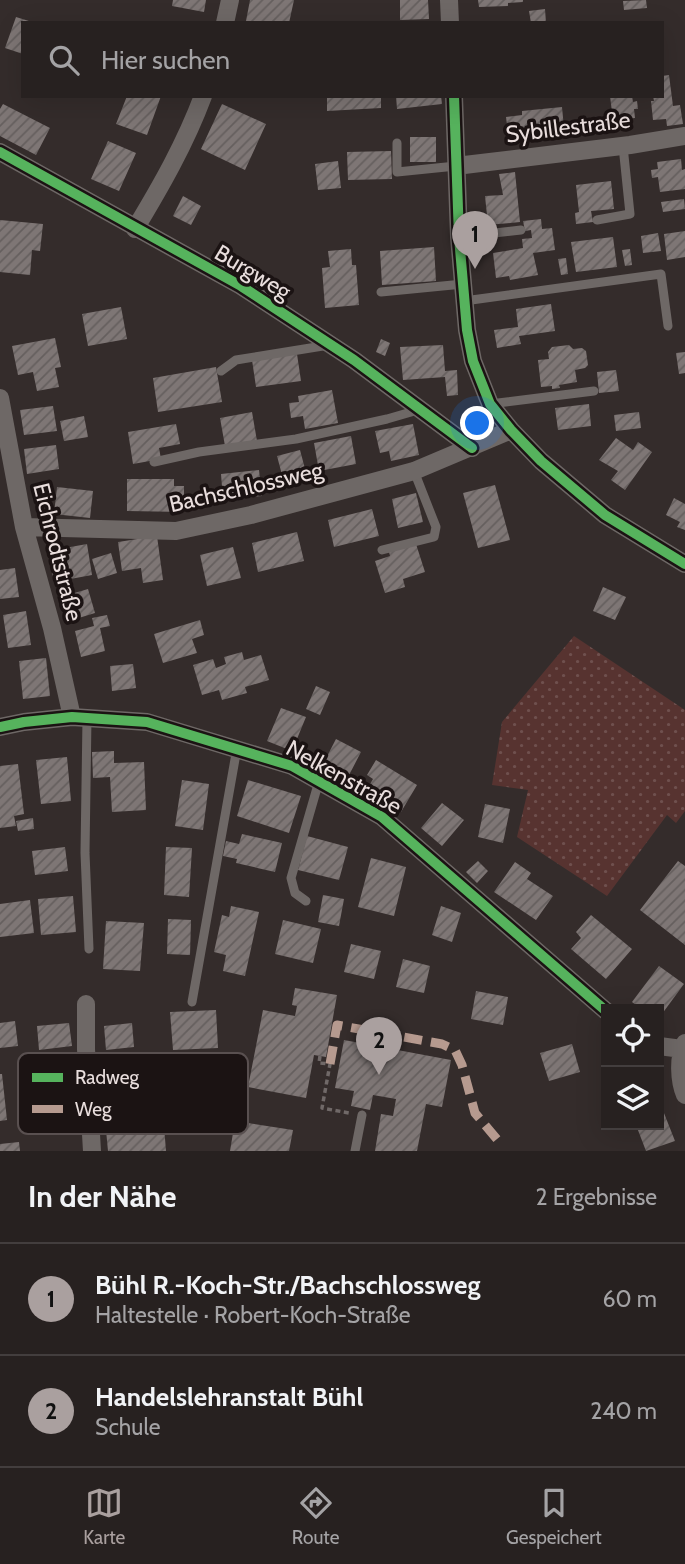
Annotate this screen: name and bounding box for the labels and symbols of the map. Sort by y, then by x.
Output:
street label: Sybillestraße [504,105,632,149]
pin: 1 [452,211,498,269]
street label: Burgweg [210,238,297,306]
your location [460,406,494,440]
street label: Bachschlossweg [166,456,326,518]
street label: Eichrodtstraße [27,480,89,624]
street label: Nelkenstraße [281,734,407,820]
pin: 2 [356,1017,402,1075]
legend [18,1053,248,1134]
text: Radweg [75,1066,139,1089]
text: Weg [75,1098,112,1121]

